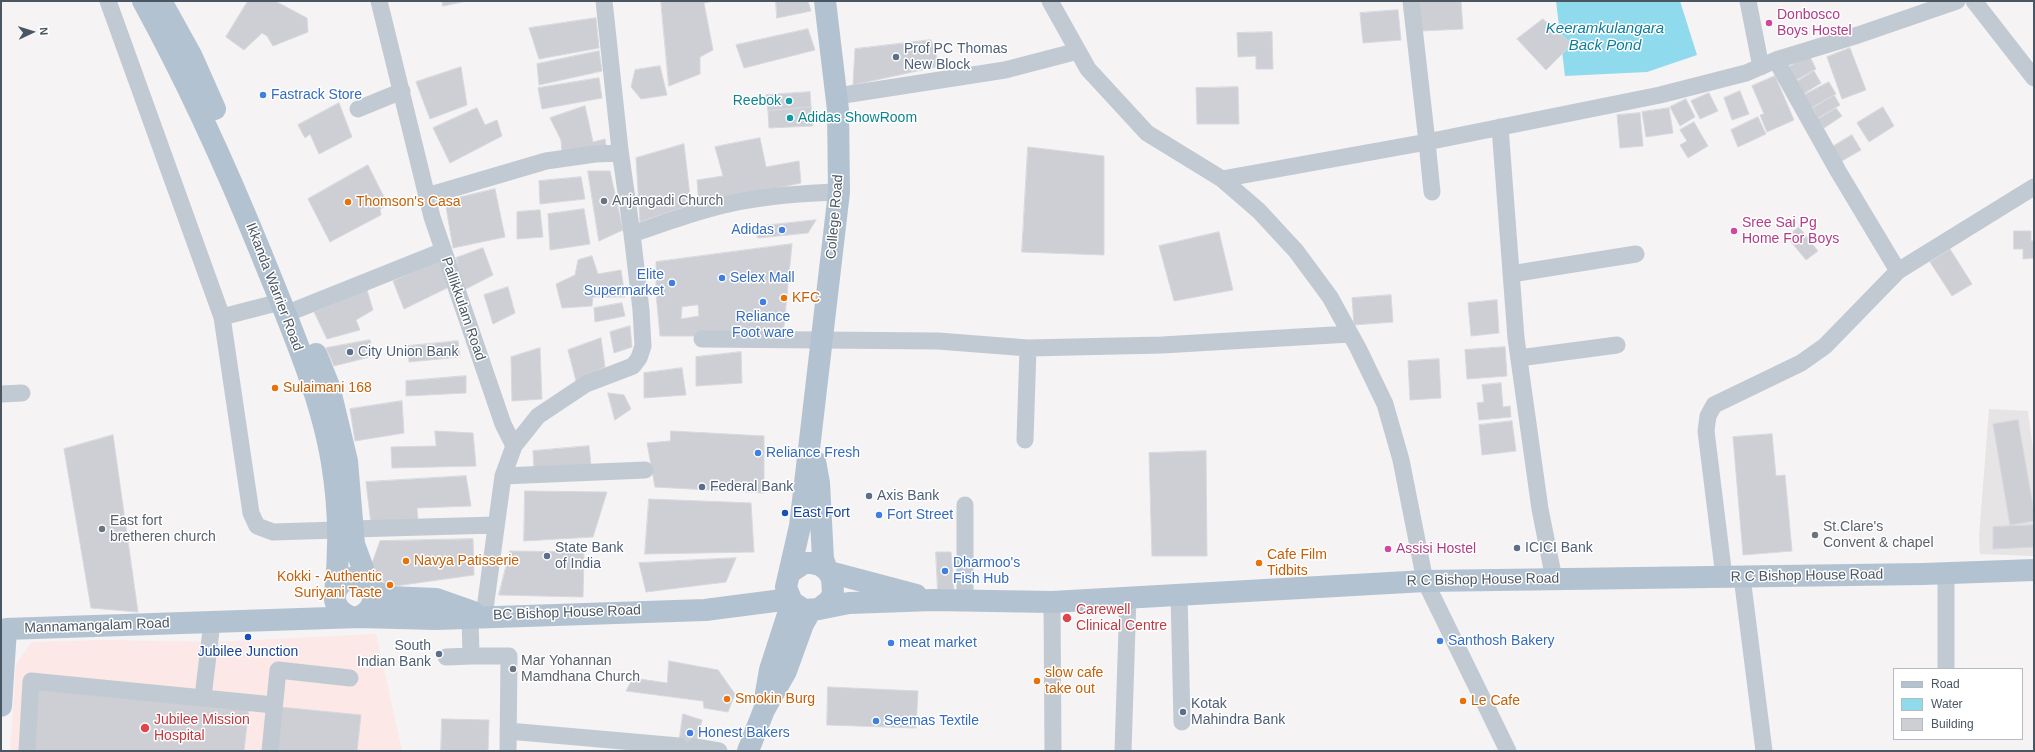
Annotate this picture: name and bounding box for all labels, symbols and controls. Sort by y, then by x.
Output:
place label: Donbosco Boys Hostel [1777,7,1852,40]
north arrow [12,12,52,52]
marker: Donbosco Boys Hostel [1764,18,1774,28]
water label: Keeramkulangara Back Pond [1546,20,1664,55]
text: N [38,27,50,36]
place label: Prof PC Thomas New Block [904,41,1007,74]
marker: Prof PC Thomas New Block [891,52,901,62]
place label: Fastrack Store [271,87,362,103]
marker: Fastrack Store [258,90,268,100]
place label: Reebok [733,93,781,109]
marker: Reebok [784,96,794,106]
place label: Adidas ShowRoom [798,110,917,126]
marker: Adidas ShowRoom [785,113,795,123]
street label: College Road [823,174,847,260]
place label: Anjangadi Church [612,193,723,209]
place label: Thomson's Casa [356,194,461,210]
marker: Anjangadi Church [599,196,609,206]
marker: Thomson's Casa [343,197,353,207]
place label: Sree Sai Pg Home For Boys [1742,215,1839,248]
street label: Ikkanda Warrier Road [242,221,306,353]
place label: Adidas [731,222,774,238]
marker: Adidas [777,225,787,235]
marker: Sree Sai Pg Home For Boys [1729,226,1739,236]
street label: Pallikkulam Road [437,255,489,363]
place label: Elite Supermarket [584,267,664,300]
place label: Selex Mall [730,270,795,286]
marker: Selex Mall [717,273,727,283]
marker: Elite Supermarket [667,278,677,288]
place label: KFC [792,290,820,306]
marker: KFC [779,293,789,303]
marker: Reliance Foot ware [758,297,768,307]
place label: Reliance Foot ware [732,309,794,342]
place label: City Union Bank [358,344,458,360]
marker: City Union Bank [345,347,355,357]
place label: Sulaimani 168 [283,380,372,396]
marker: Sulaimani 168 [270,383,280,393]
place label: Reliance Fresh [766,445,860,461]
marker: Reliance Fresh [753,448,763,458]
place label: Federal Bank [710,479,793,495]
marker: Federal Bank [697,482,707,492]
place label: Axis Bank [877,488,939,504]
marker: Axis Bank [864,491,874,501]
place label: East Fort [793,505,850,521]
place label: Fort Street [887,507,953,523]
marker: East Fort [780,508,790,518]
marker: Fort Street [874,510,884,520]
place label: East fort bretheren church [110,513,216,546]
place label: St.Clare's Convent & chapel [1823,519,1934,552]
marker: East fort bretheren church [97,524,107,534]
marker: St.Clare's Convent & chapel [1810,530,1820,540]
place label: State Bank of India [555,540,623,572]
place label: ICICI Bank [1525,540,1593,556]
place label: Assisi Hostel [1396,541,1476,557]
marker: ICICI Bank [1512,543,1522,553]
marker: Assisi Hostel [1383,544,1393,554]
place label: Cafe Film Tidbits [1267,547,1327,580]
marker: State Bank of India [542,551,552,561]
place label: Navya Patisserie [414,553,519,569]
place label: Dharmoo's Fish Hub [953,555,1020,588]
marker: Navya Patisserie [401,556,411,566]
marker: Cafe Film Tidbits [1254,558,1264,568]
marker: Dharmoo's Fish Hub [940,566,950,576]
street label: R C Bishop House Road [1731,566,1883,586]
place label: Kokki - Authentic Suriyani Taste [277,569,382,602]
street label: R C Bishop House Road [1407,570,1559,590]
marker: Kokki - Authentic Suriyani Taste [385,580,395,590]
street label: BC Bishop House Road [493,602,641,624]
place label: Carewell Clinical Centre [1076,602,1167,634]
marker: Carewell Clinical Centre [1061,612,1073,624]
street label: Mannamangalam Road [24,615,170,637]
marker: Jubilee Junction [243,632,253,642]
place label: Santhosh Bakery [1448,633,1555,649]
place label: meat market [899,635,977,651]
marker: Santhosh Bakery [1435,636,1445,646]
place label: South Indian Bank [357,638,431,670]
marker: meat market [886,638,896,648]
place label: Jubilee Junction [198,644,298,660]
marker: South Indian Bank [434,649,444,659]
place label: Mar Yohannan Mamdhana Church [521,653,640,686]
marker: Mar Yohannan Mamdhana Church [508,664,518,674]
place label: slow cafe take out [1045,665,1103,698]
legend [1893,668,2023,740]
marker: slow cafe take out [1032,676,1042,686]
text: Road [1931,677,1960,691]
place label: Smokin Burg [735,691,815,707]
place label: Le Cafe [1471,693,1520,709]
marker: Smokin Burg [722,694,732,704]
place label: Kotak Mahindra Bank [1191,696,1285,728]
marker: Le Cafe [1458,696,1468,706]
text: Water [1931,697,1963,711]
marker: Kotak Mahindra Bank [1178,707,1188,717]
place label: Jubilee Mission Hospital [154,712,250,744]
place label: Seemas Textile [884,713,979,729]
marker: Seemas Textile [871,716,881,726]
text: Building [1931,717,1974,731]
marker: Jubilee Mission Hospital [139,722,151,734]
place label: Honest Bakers [698,725,790,741]
marker: Honest Bakers [685,728,695,738]

